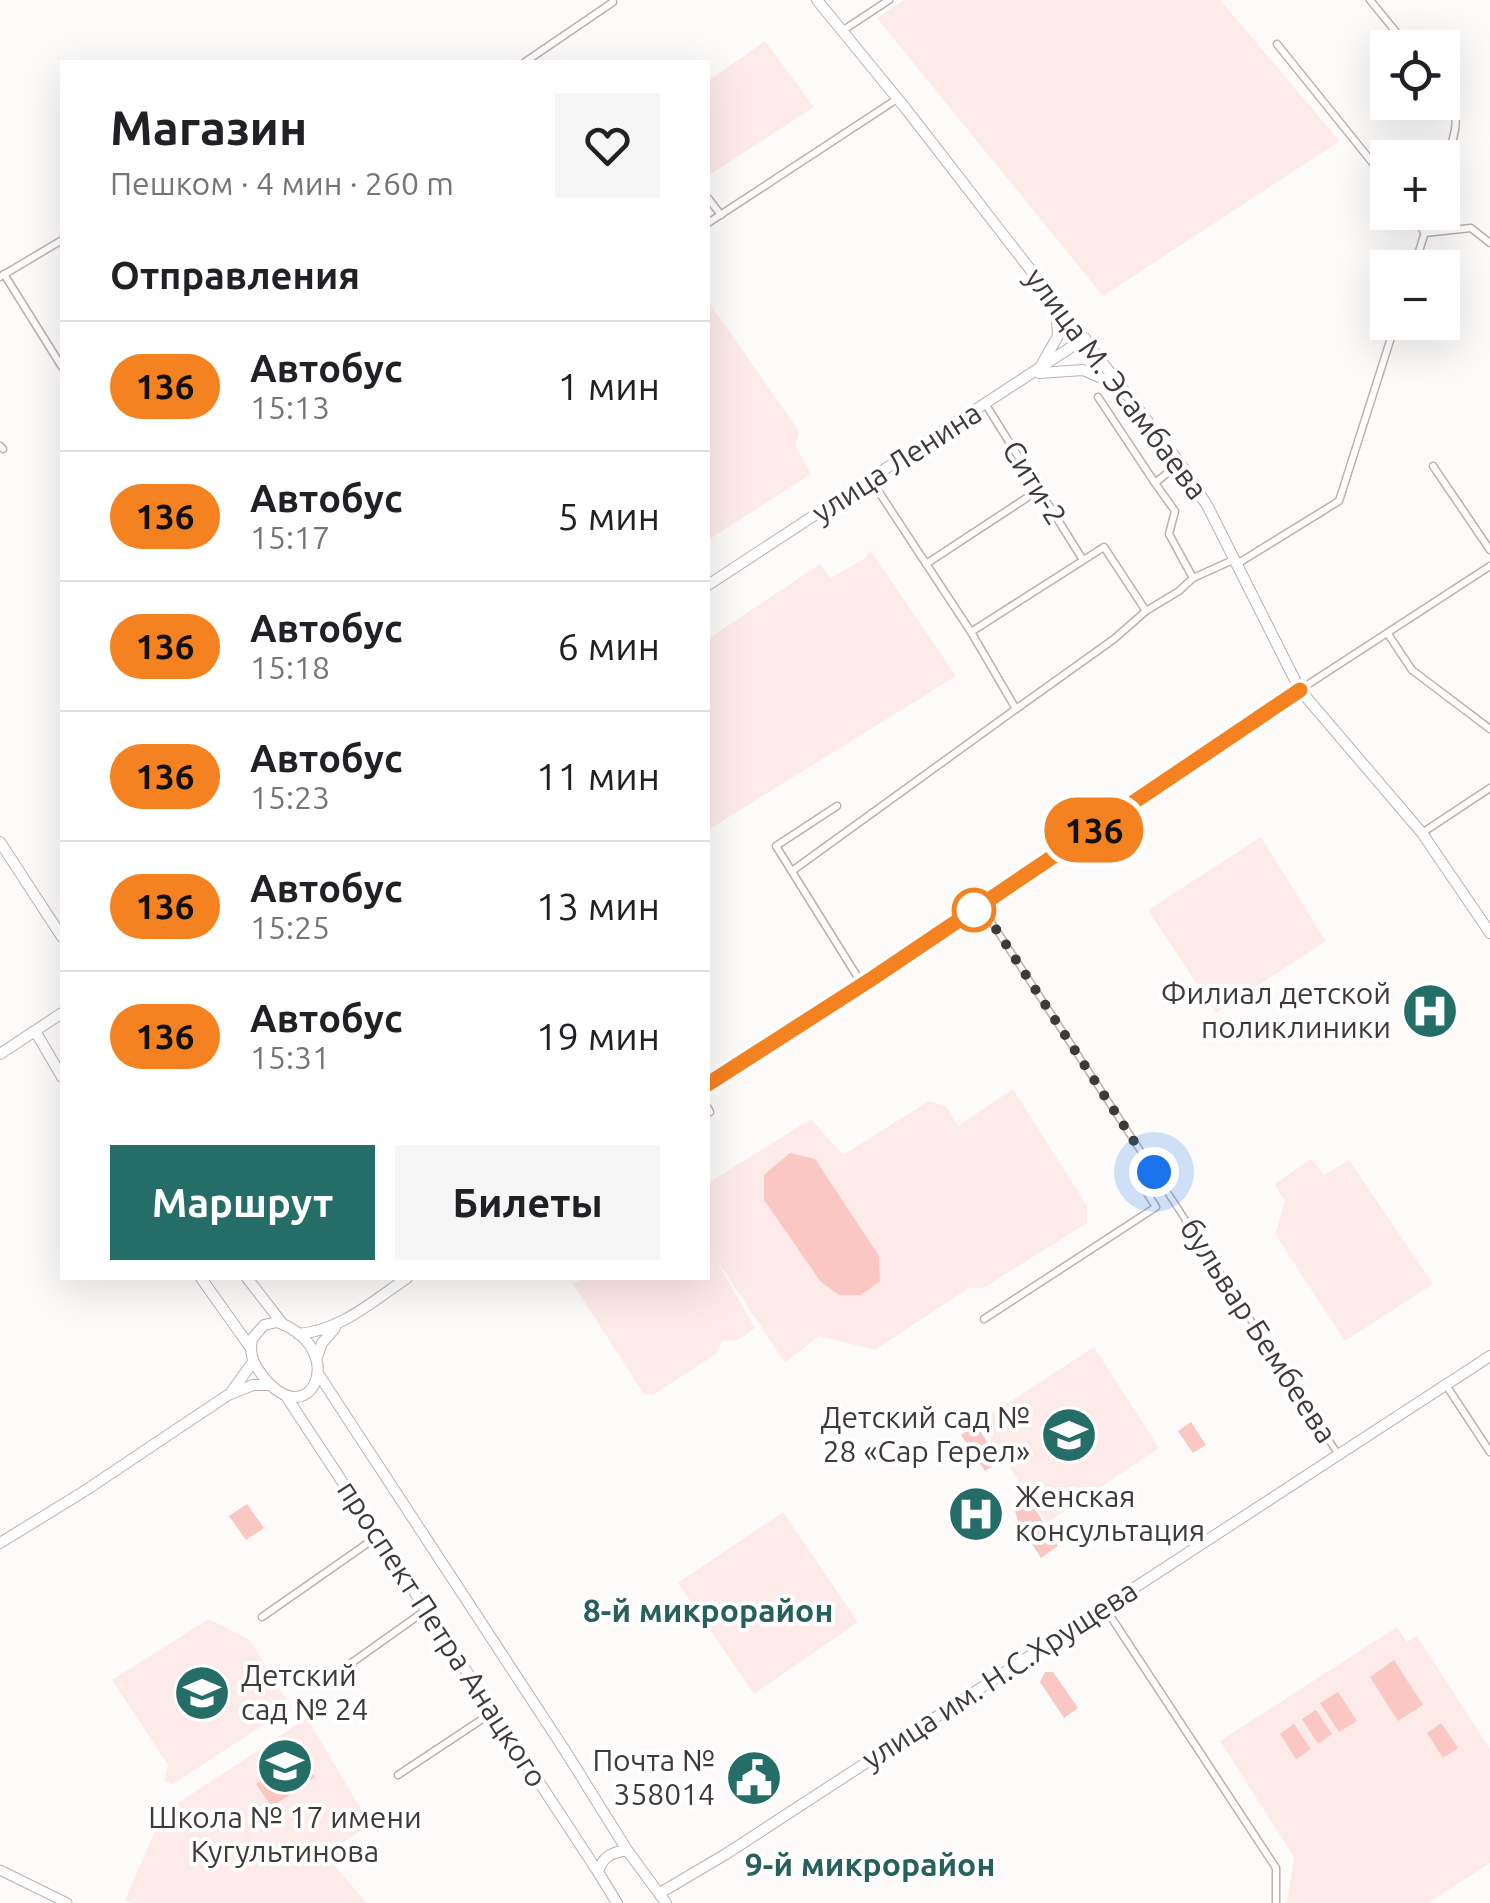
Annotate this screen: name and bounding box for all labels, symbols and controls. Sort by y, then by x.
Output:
map controls [1370,30,1460,340]
button: locate [1370,30,1460,120]
button: heart [555,93,660,198]
text: Магазин [110,100,307,154]
button: + [1370,140,1460,230]
text: Пешком · 4 мин · 260 m [110,165,454,201]
button: − [1370,250,1460,340]
text: Отправления [110,254,360,296]
street label: улица М. Эсамбаева [1019,261,1215,506]
text: Автобус [250,347,403,389]
text: 1 мин [558,365,660,407]
text: 136 [135,366,195,406]
text: 15:13 [250,389,330,425]
street label: улица Ленина [806,395,987,529]
street label: Сити-2 [996,434,1074,531]
text: Автобус [250,477,403,519]
text: 5 мин [558,495,660,537]
text: 136 [135,496,195,536]
text: 15:17 [250,519,330,555]
text: Автобус [250,607,403,649]
text: 6 мин [558,625,660,667]
text: 136 [135,626,195,666]
text: 15:18 [250,649,330,685]
text: Автобус [250,737,403,779]
text: 11 мин [536,755,660,797]
text: 136 [135,756,195,796]
text: 15:23 [250,779,330,815]
line badge: 136 [1036,798,1152,862]
text: 136 [1064,810,1124,850]
text: Автобус [250,867,403,909]
text: 13 мин [536,885,660,927]
text: 136 [135,886,195,926]
unlabelled marker [953,889,995,931]
text: 15:25 [250,909,330,945]
place label: Филиал детской поликлиники [1161,976,1391,1044]
hospital icon: Филиал детской поликлиники [1400,981,1460,1041]
text: Автобус [250,997,403,1039]
text: 19 мин [536,1015,660,1057]
text: 136 [135,1016,195,1056]
text: 15:31 [250,1039,330,1075]
button: Маршрут [110,1145,375,1260]
button: Билеты [395,1145,660,1260]
your location [1129,1147,1179,1197]
street label: бульвар Бембеева [1174,1212,1344,1449]
place label: Детский сад № 28 «Сар Герел» [821,1400,1030,1468]
school or university icon: Детский сад № 28 «Сар Герел» [1039,1405,1099,1465]
street label: проспект Петра Анацкого [331,1474,555,1793]
place label: Женская консультация [1015,1479,1205,1547]
hospital icon: Женская консультация [946,1484,1006,1544]
street label: улица им. Н.С.Хрущева [856,1573,1143,1776]
district label: 8-й микрорайон [583,1592,833,1628]
place label: Детский сад № 24 [241,1658,369,1726]
school or university icon: Детский сад № 24 [172,1663,232,1723]
school or university icon: Школа № 17 имени Кугультинова [255,1736,315,1796]
place label: Почта № 358014 [592,1743,715,1811]
public building icon: Почта № 358014 [724,1748,784,1808]
place label: Школа № 17 имени Кугультинова [148,1800,422,1868]
district label: 9-й микрорайон [745,1846,995,1882]

